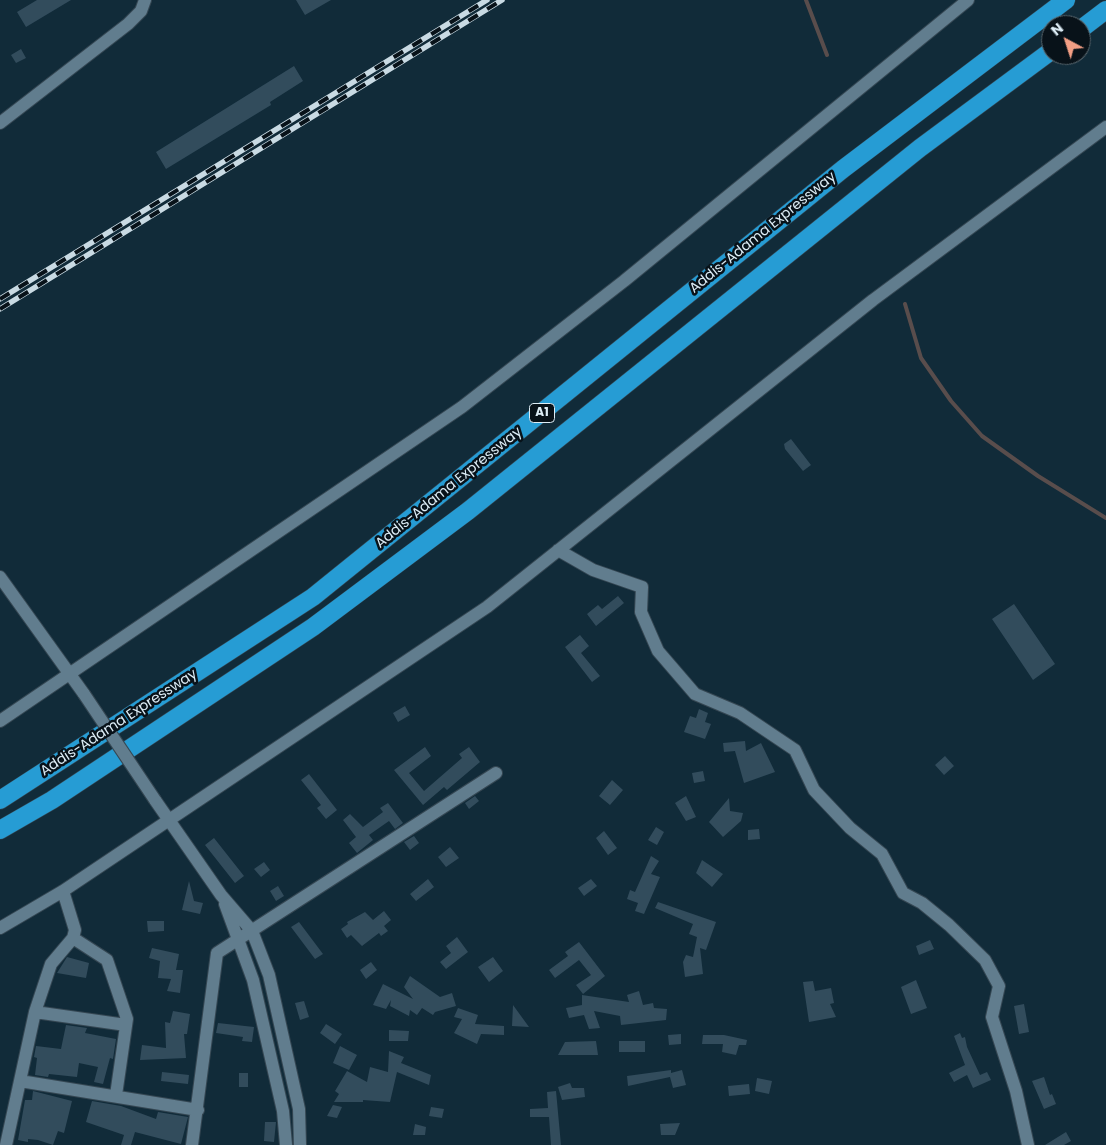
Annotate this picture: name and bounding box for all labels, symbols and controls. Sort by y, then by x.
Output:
north arrow [1041,15,1091,65]
text: N [1047,18,1067,40]
street label: Addis-Adama Expressway [686,169,840,297]
road number: A1 [530,403,554,422]
street label: Addis-Adama Expressway [372,424,526,552]
street label: Addis-Adama Expressway [37,666,201,780]

